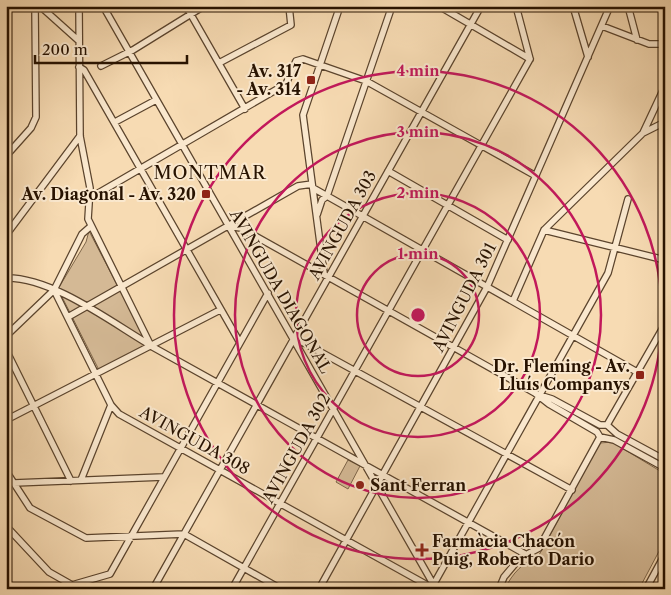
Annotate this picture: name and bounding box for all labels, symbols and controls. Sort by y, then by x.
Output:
scale bar [35,32,188,64]
text: 200 m [42,40,88,59]
place label: Av. 317 - Av. 314 [236,61,302,99]
text: 4 min [396,61,440,80]
marker: Av. 317 - Av. 314 [305,74,317,86]
text: 3 min [397,122,440,141]
district label: MONTMAR [154,162,266,184]
street label: AVINGUDA 303 [303,167,380,284]
text: 2 min [396,183,440,202]
place label: Av. Diagonal - Av. 320 [20,184,196,204]
marker: Av. Diagonal - Av. 320 [200,188,212,200]
street label: AVINGUDA DIAGONAL [225,205,336,377]
street label: AVINGUDA 301 [427,239,500,356]
text: 1 min [397,244,439,263]
centre of rings [409,306,427,324]
place label: Dr. Fleming - Av. Lluís Companys [493,356,630,394]
marker: Dr. Fleming - Av. Lluís Companys [634,369,646,381]
street label: AVINGUDA 302 [257,390,334,507]
street label: AVINGUDA 308 [136,401,254,479]
place label: Sant Ferran [370,475,466,495]
marker: Sant Ferran [354,479,366,491]
place label: Farmàcia Chacón Puig, Roberto Dario [432,531,594,569]
marker: Farmàcia Chacón Puig, Roberto Dario [416,544,428,556]

